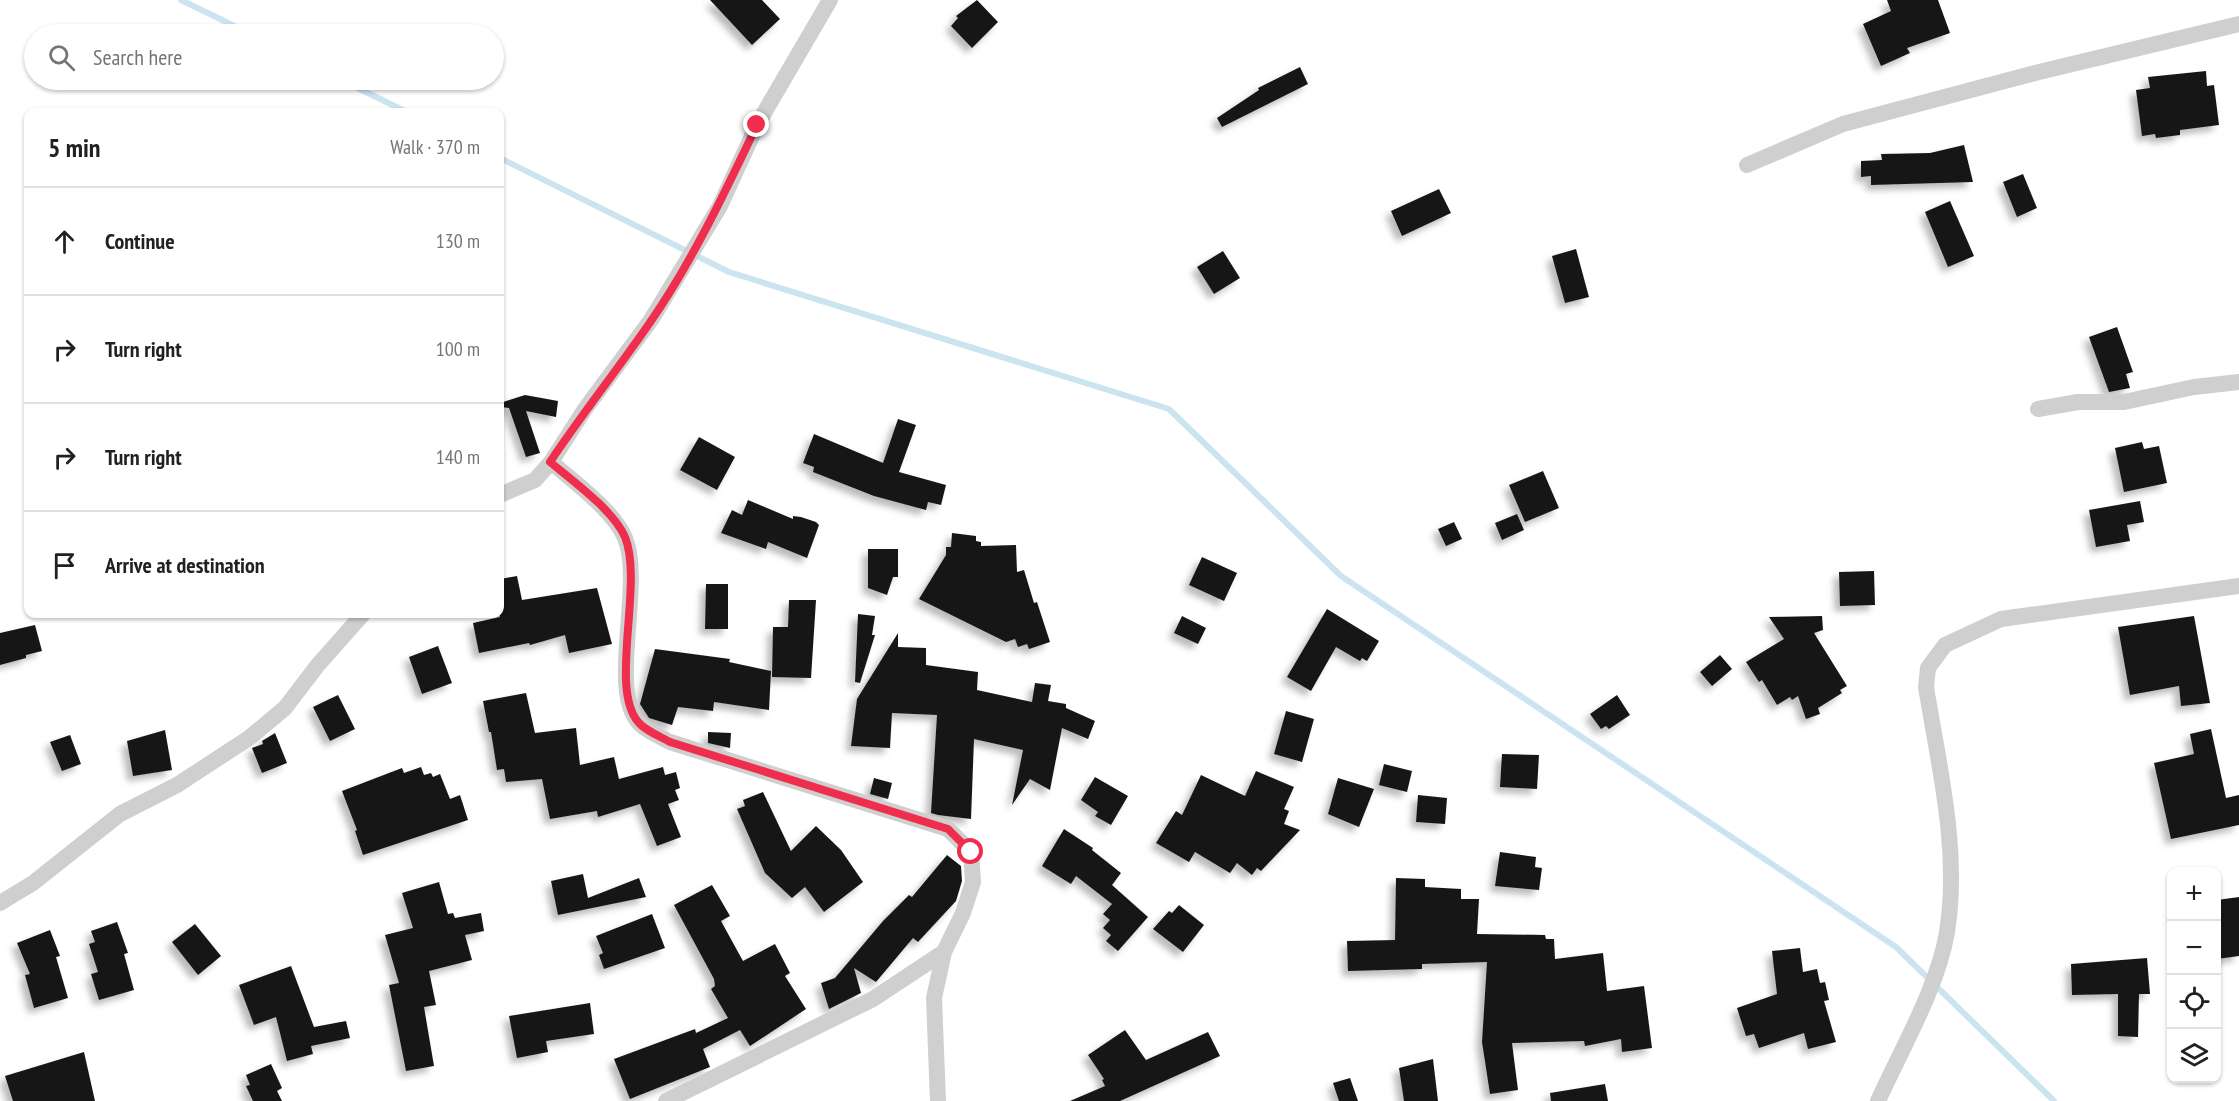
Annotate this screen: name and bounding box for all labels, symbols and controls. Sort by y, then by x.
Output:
search box [24,24,504,90]
icon: search [45,41,78,74]
text: Search here [93,43,182,71]
route end [743,111,769,137]
text: 5 min [48,131,101,164]
text: Walk · 370 m [390,134,480,160]
icon: ahead [48,225,81,258]
text: Continue [105,227,175,255]
text: 130 m [436,228,480,254]
icon: right [48,333,81,366]
text: Turn right [105,335,182,363]
text: 100 m [436,336,480,362]
icon: right [48,441,81,474]
text: Turn right [105,443,182,471]
text: 140 m [436,444,480,470]
icon: arrive [48,549,81,582]
text: Arrive at destination [105,551,265,579]
route start [957,838,983,864]
map controls [2167,867,2221,1083]
button: + [2167,867,2221,921]
button: − [2167,921,2221,975]
button: locate [2167,975,2221,1029]
button: layers [2167,1029,2221,1083]

